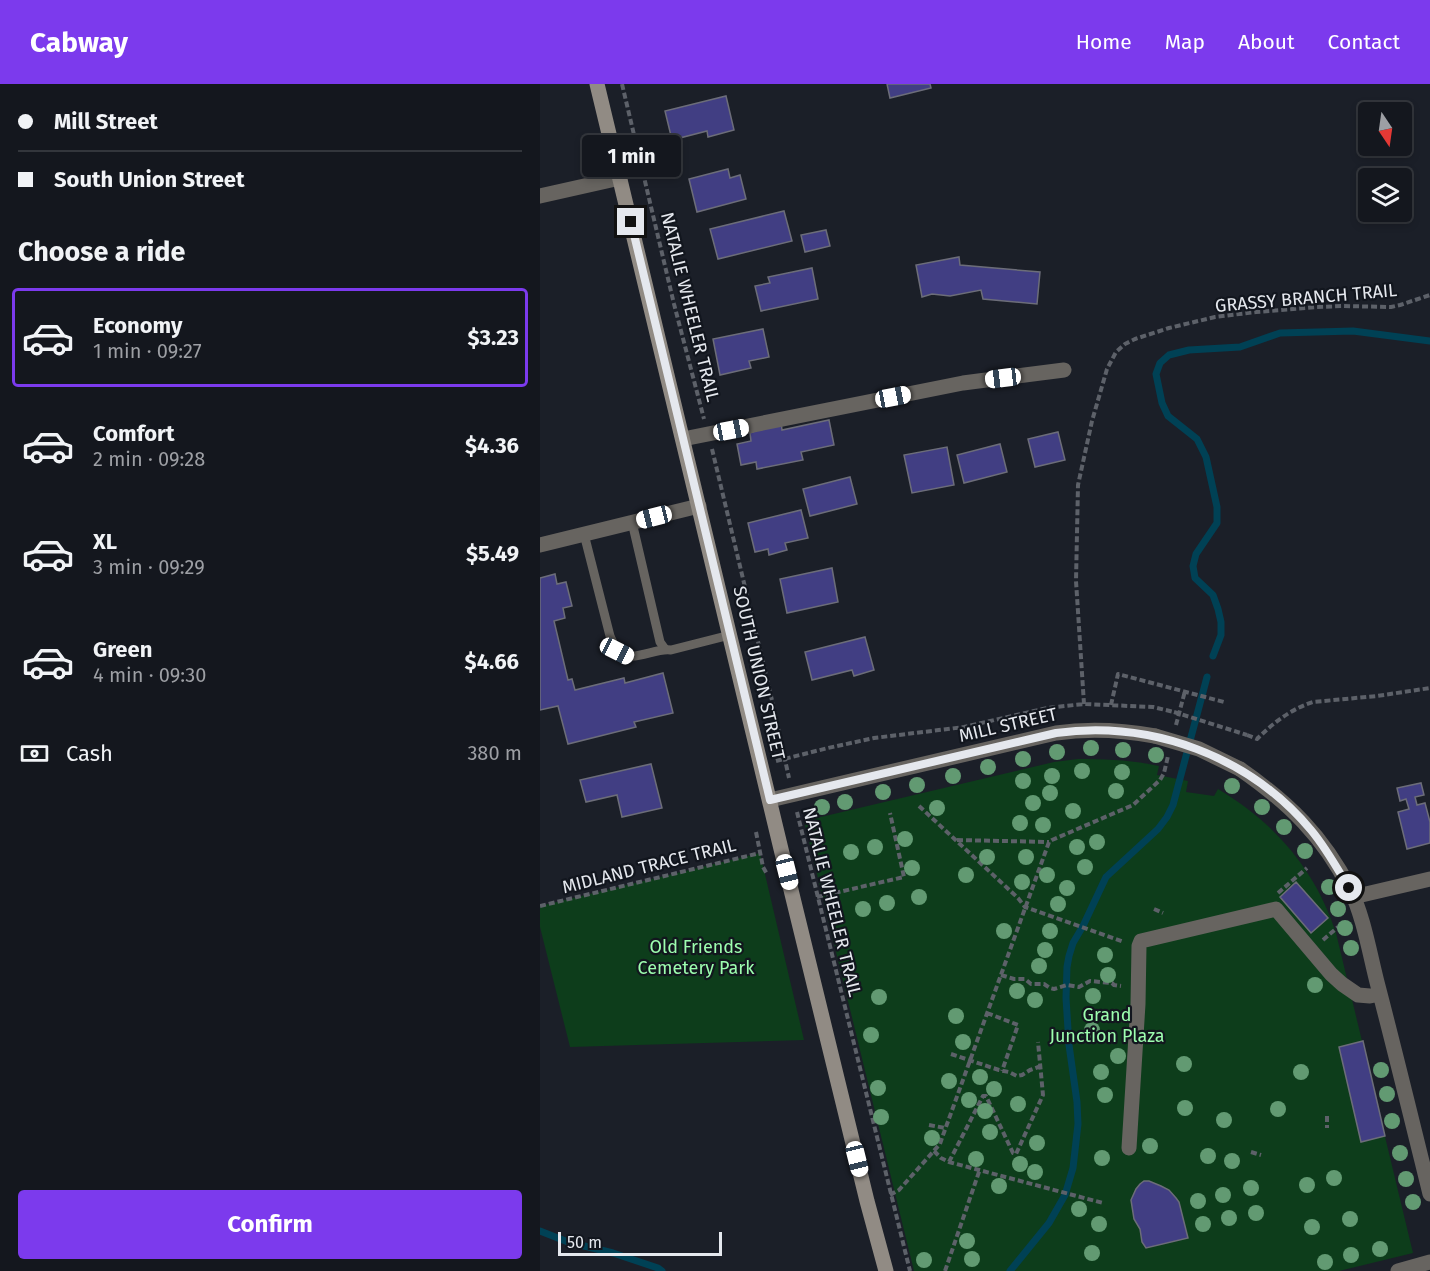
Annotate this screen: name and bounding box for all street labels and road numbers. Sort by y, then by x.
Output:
street label: NATALIE WHEELER TRAIL [656,210,724,404]
street label: GRASSY BRANCH TRAIL [1214,279,1398,317]
street label: SOUTH UNION STREET [728,584,790,763]
street label: MILL STREET [957,703,1060,747]
street label: NATALIE WHEELER TRAIL [798,805,866,999]
street label: MIDLAND TRACE TRAIL [560,834,738,898]

